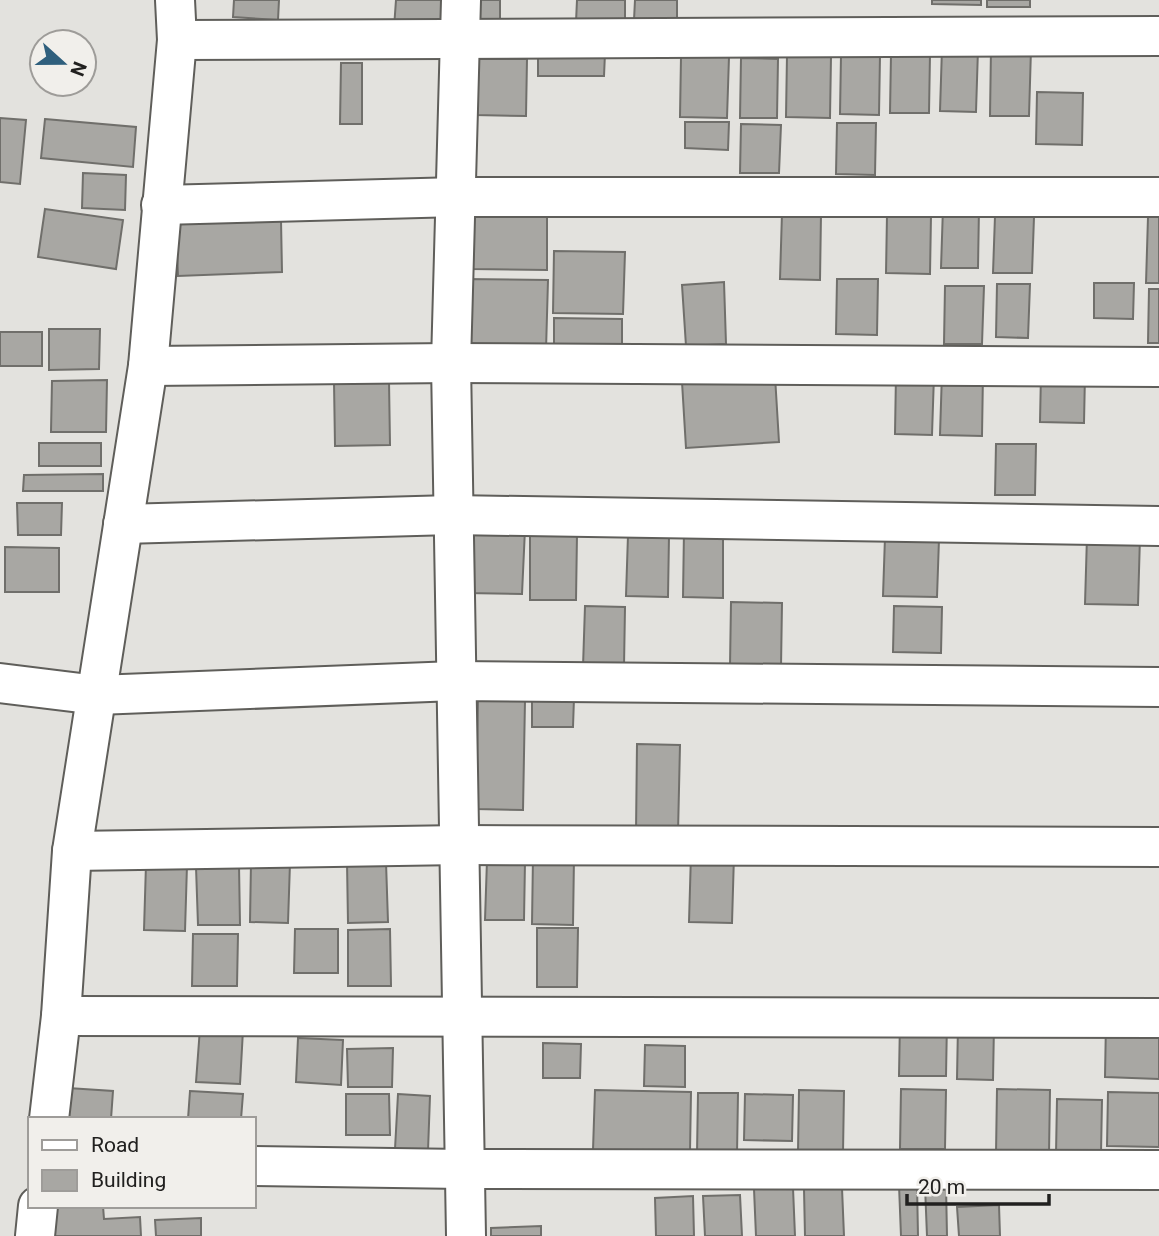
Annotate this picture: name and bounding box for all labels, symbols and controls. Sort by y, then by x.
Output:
north arrow [28,28,98,98]
text: N [65,59,92,79]
legend [28,1117,256,1208]
text: Road [91,1133,139,1157]
scale bar [907,1162,1049,1206]
text: Building [91,1168,166,1192]
text: 20 m [918,1175,965,1199]

